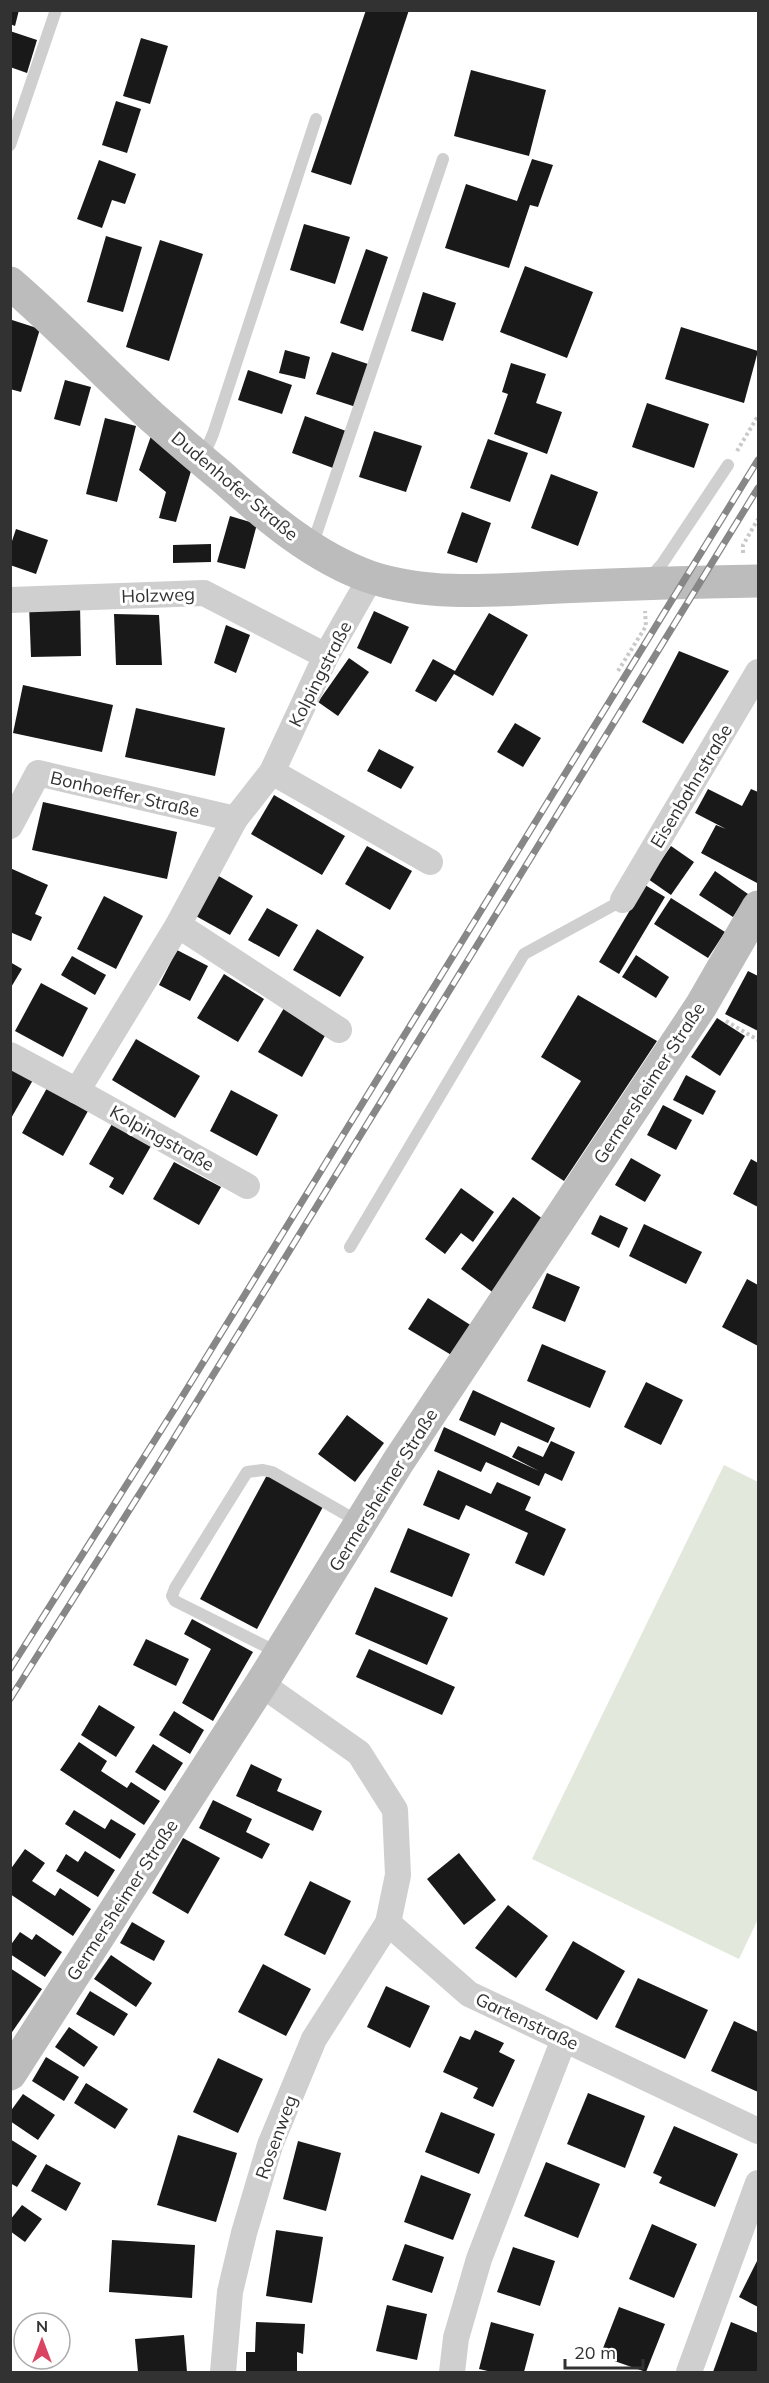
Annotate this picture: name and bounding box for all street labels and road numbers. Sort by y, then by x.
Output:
street label: Dudenhofer Straße [167,426,303,546]
street label: Holzweg [121,582,195,608]
street label: Kolpingstraße [283,617,357,731]
street label: Eisenbahnstraße [645,720,737,852]
street label: Bonhoeffer Straße [48,766,202,822]
street label: Germersheimer Straße [588,998,710,1168]
street label: Kolpingstraße [106,1100,218,1176]
street label: Germersheimer Straße [323,1404,443,1576]
street label: Germersheimer Straße [61,1815,183,1985]
street label: Gartenstraße [472,1987,582,2055]
street label: Rosenweg [250,2092,302,2182]

